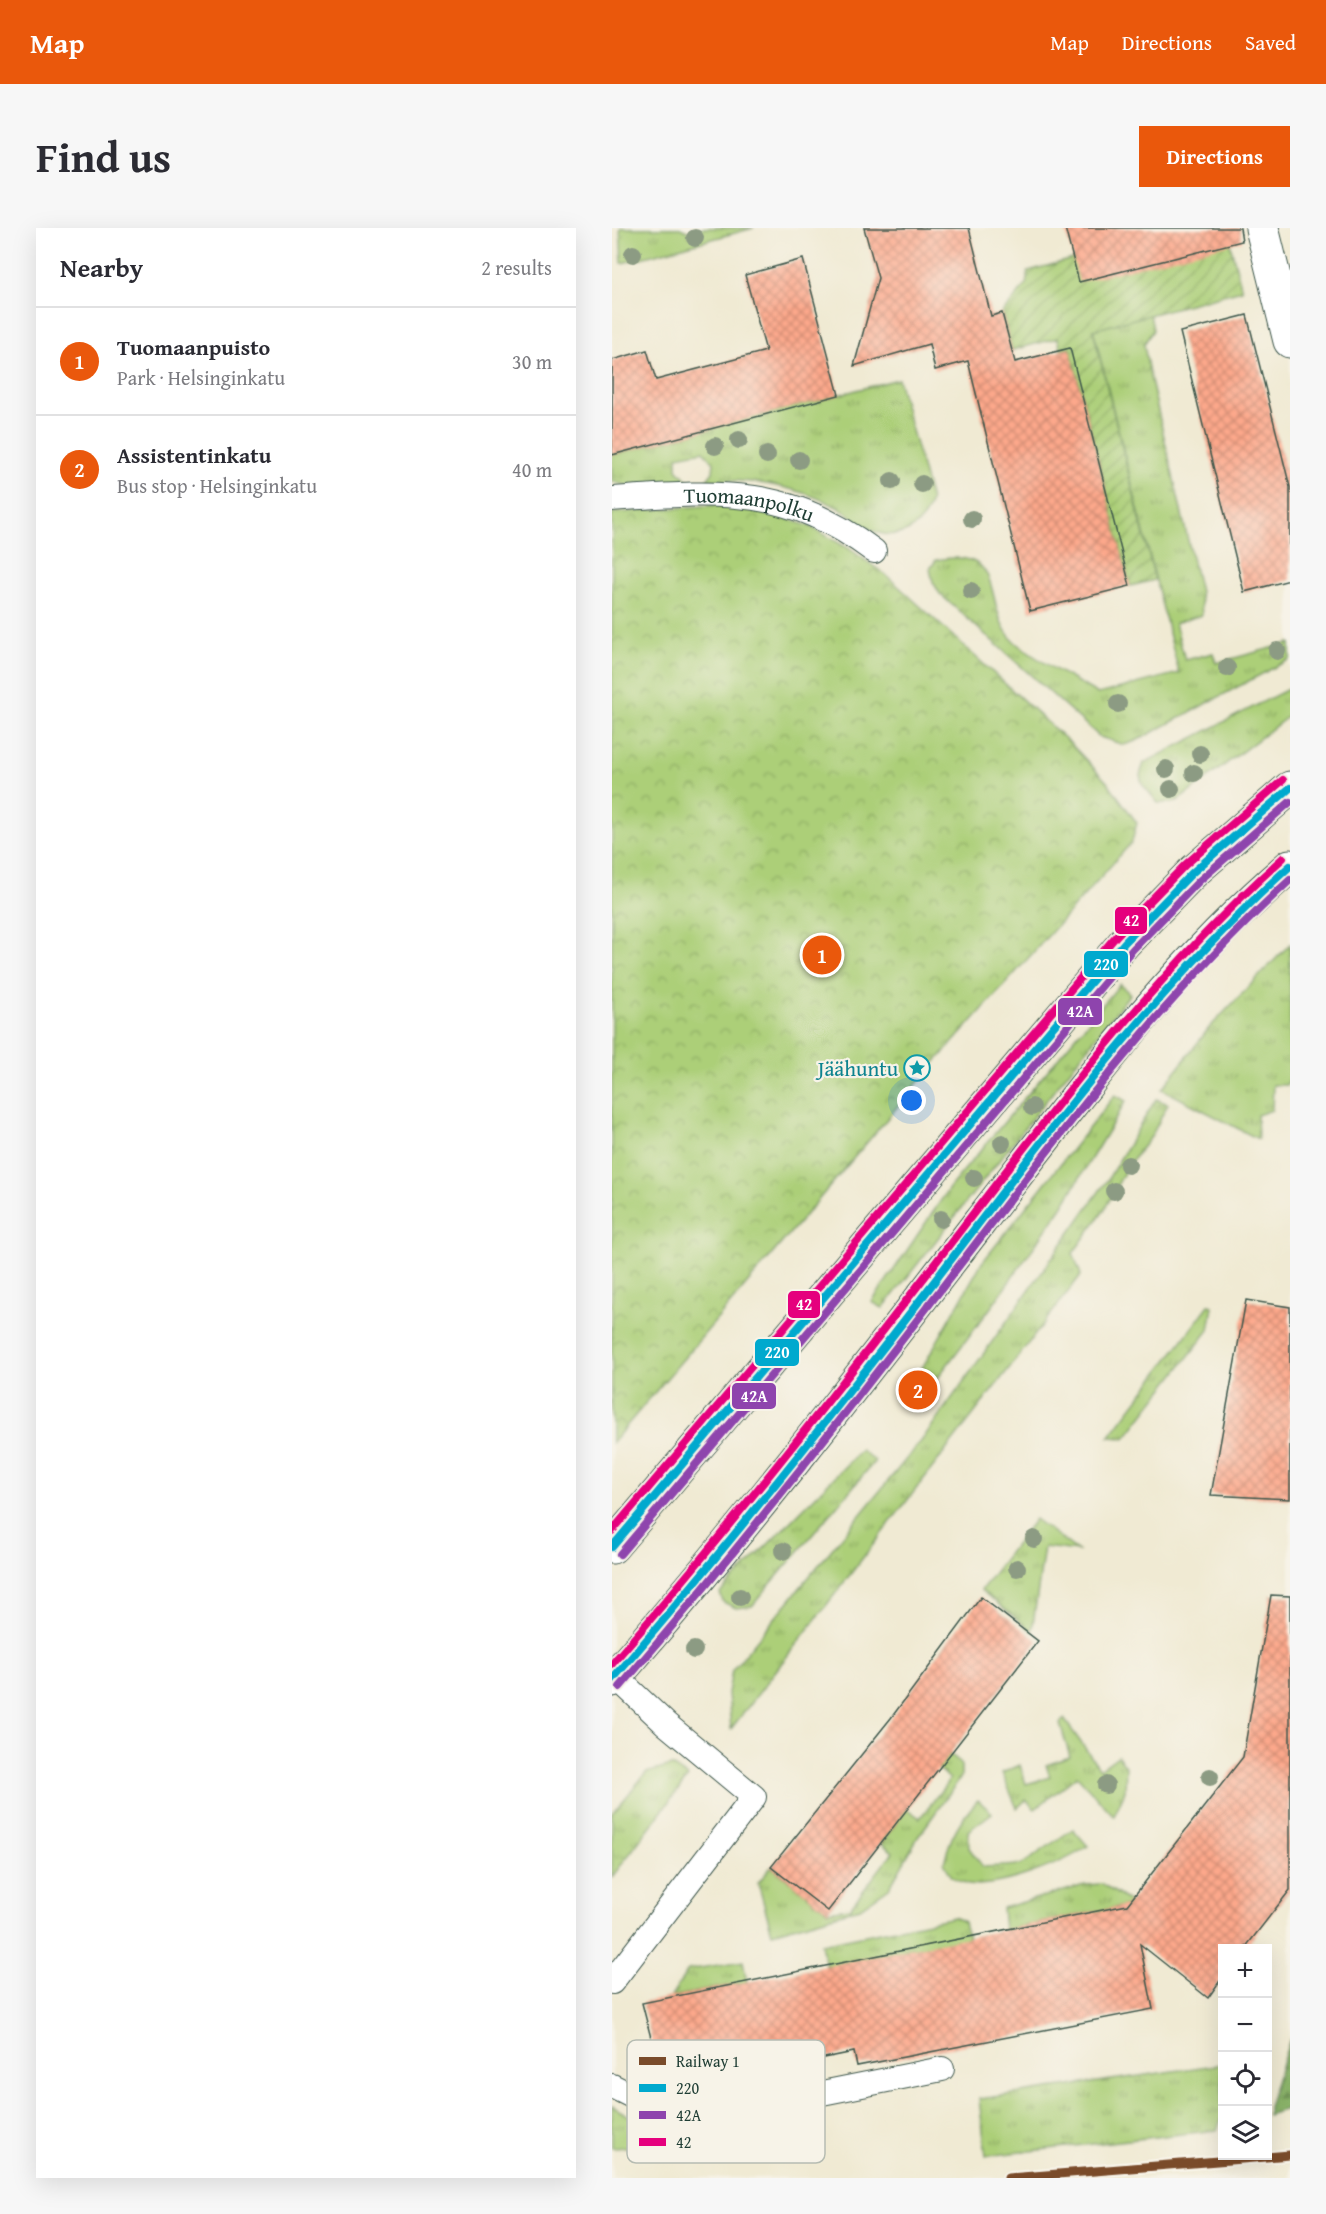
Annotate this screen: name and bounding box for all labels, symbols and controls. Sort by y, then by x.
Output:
text: Map [30,22,84,63]
text: Map [1050,27,1089,58]
text: Directions [1122,27,1212,58]
text: Saved [1245,27,1296,58]
text: Find us [36,126,171,187]
button: Directions [1139,126,1290,187]
text: Nearby [60,248,143,287]
text: 2 results [481,253,552,282]
text: Tuomaanpuisto [117,331,270,363]
text: 1 [74,347,85,376]
text: 30 m [512,347,552,376]
text: Park · Helsinginkatu [117,363,285,392]
text: Assistentinkatu [117,439,271,471]
text: 2 [74,455,85,484]
text: 40 m [512,455,552,484]
text: Bus stop · Helsinginkatu [117,471,317,500]
street label: Tuomaanpolku [683,479,820,529]
line badge: 42 [1114,906,1148,935]
text: 42 [1123,908,1139,932]
pin: 1 [802,932,842,978]
line badge: 220 [1083,950,1129,978]
text: 220 [1094,952,1118,976]
line badge: 42A [1057,997,1103,1026]
text: 42A [1067,999,1094,1023]
place label: Jäähuntu [815,1053,899,1084]
place icon: Jäähuntu [902,1053,932,1083]
your location [897,1086,926,1115]
line badge: 42 [787,1290,821,1319]
text: 42 [796,1292,812,1316]
line badge: 220 [754,1338,800,1367]
text: 220 [765,1340,789,1364]
pin: 2 [898,1368,938,1412]
line badge: 42A [731,1382,777,1410]
text: 42A [741,1384,768,1408]
map controls [1218,1944,1272,2160]
button: + [1218,1944,1272,1998]
button: − [1218,1998,1272,2052]
legend [627,2040,825,2163]
text: Railway 1 [676,2049,740,2073]
button: locate [1218,2052,1272,2106]
text: 220 [676,2076,699,2100]
text: 42A [676,2103,701,2127]
button: layers [1218,2106,1272,2160]
text: 42 [676,2130,691,2154]

